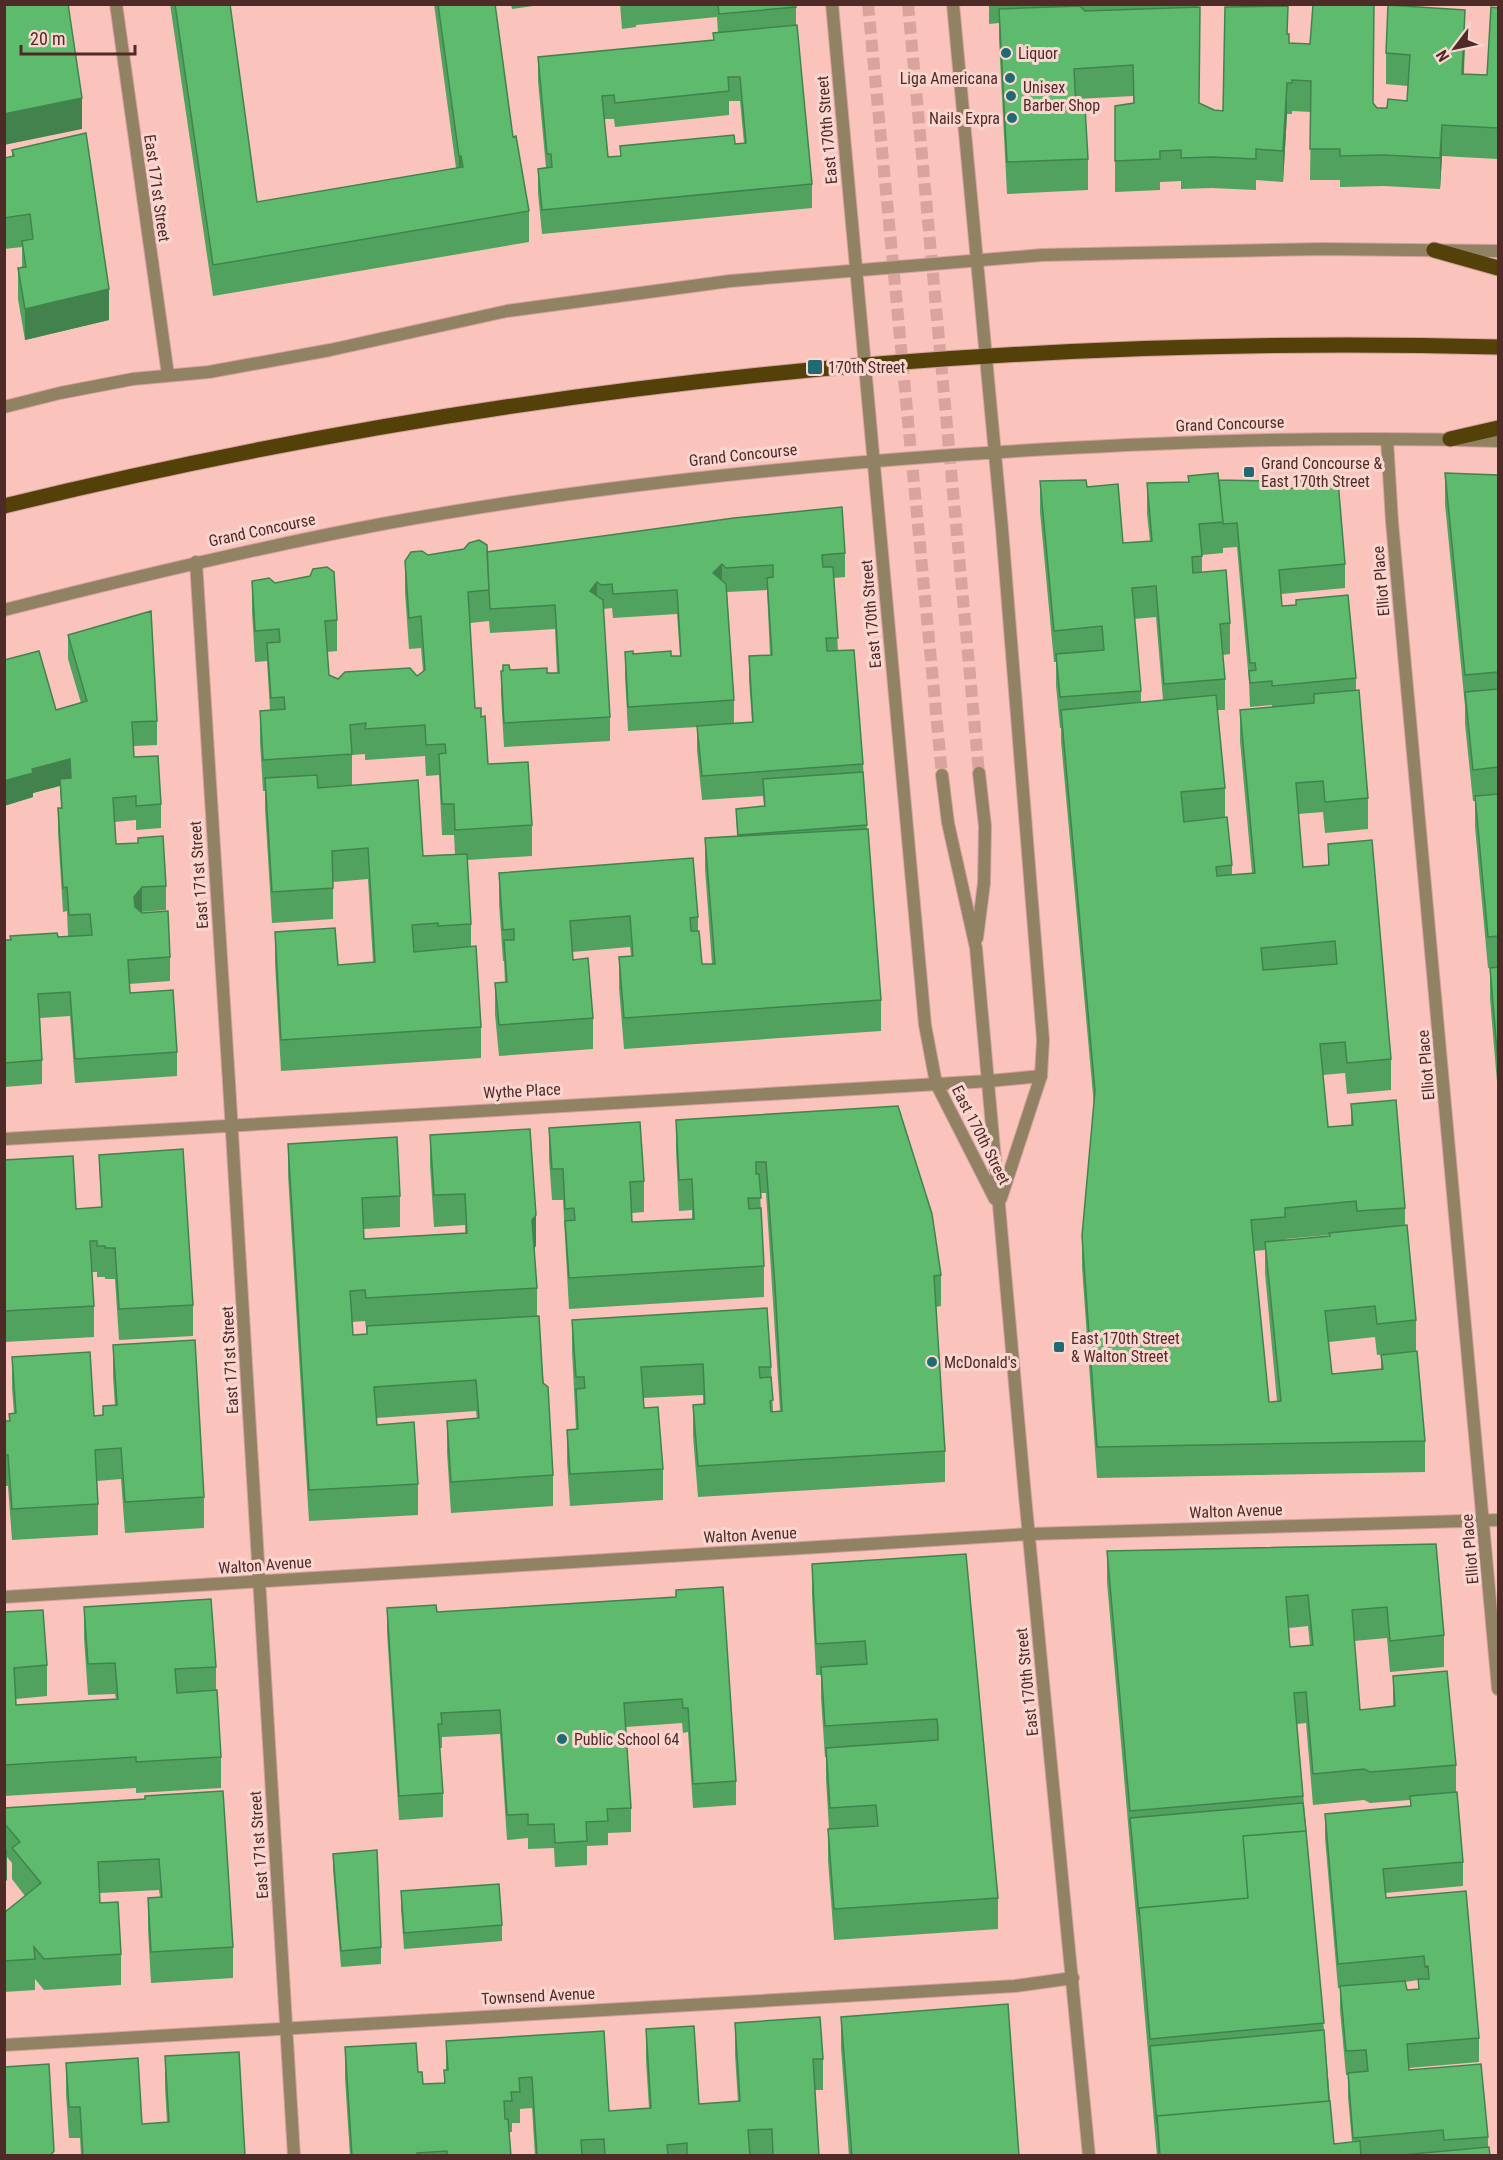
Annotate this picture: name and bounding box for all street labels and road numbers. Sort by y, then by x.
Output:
street label: East 170th Street [813,75,841,185]
street label: East 171st Street [140,133,174,243]
street label: Grand Concourse [1175,413,1285,435]
street label: Grand Concourse [688,440,798,470]
street label: Grand Concourse [207,509,317,551]
street label: Elliot Place [1368,545,1394,617]
street label: East 170th Street [857,559,885,669]
street label: East 171st Street [186,820,212,930]
street label: Elliot Place [1413,1029,1439,1101]
street label: Wythe Place [483,1079,561,1103]
street label: East 170th Street [948,1082,1014,1188]
street label: East 171st Street [218,1305,242,1415]
street label: Walton Avenue [1189,1500,1283,1522]
street label: Elliot Place [1457,1513,1483,1585]
street label: Walton Avenue [703,1523,797,1547]
street label: Walton Avenue [218,1552,312,1578]
street label: East 170th Street [1012,1627,1042,1737]
street label: East 171st Street [246,1790,272,1900]
street label: Townsend Avenue [481,1984,595,2008]

